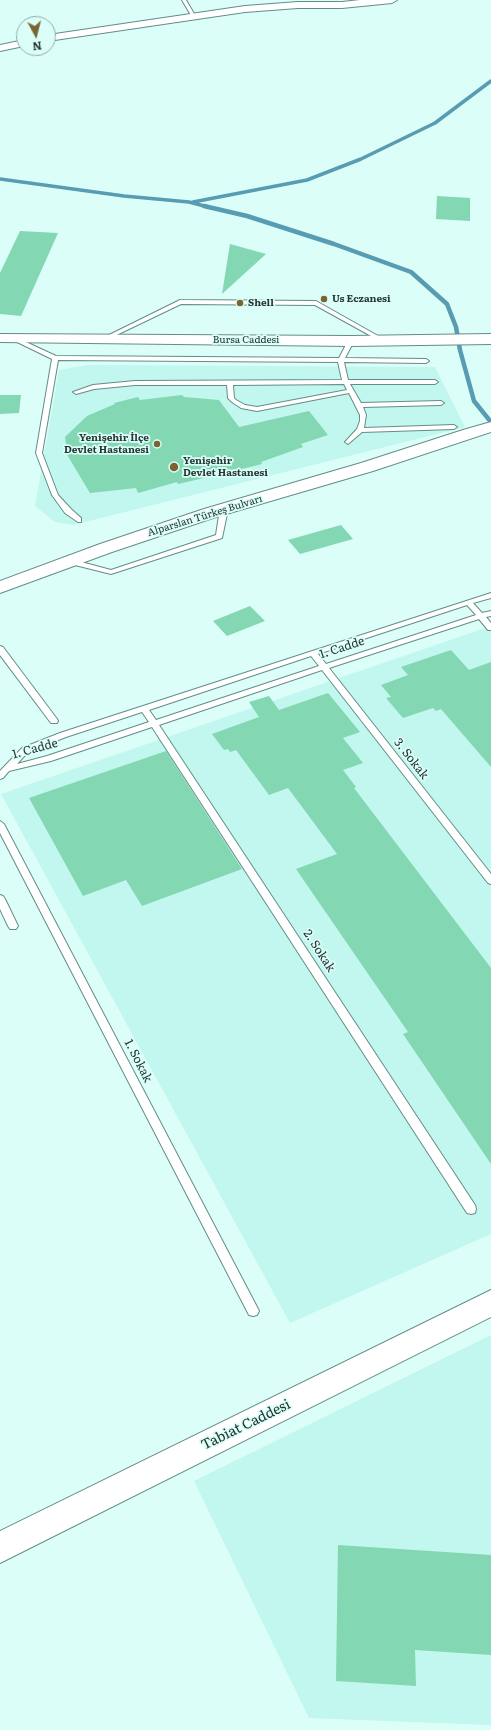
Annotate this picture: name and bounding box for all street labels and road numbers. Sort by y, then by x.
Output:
street label: Bursa Caddesi [213,334,279,346]
street label: Alparslan Türkeş Bulvarı [146,493,264,539]
street label: 1. Cadde [318,634,366,662]
street label: 1. Cadde [11,736,59,762]
street label: 3. Sokak [391,736,431,782]
street label: 2. Sokak [300,927,338,975]
street label: 1. Sokak [121,1037,155,1085]
street label: Tabiat Caddesi [199,1396,293,1454]

